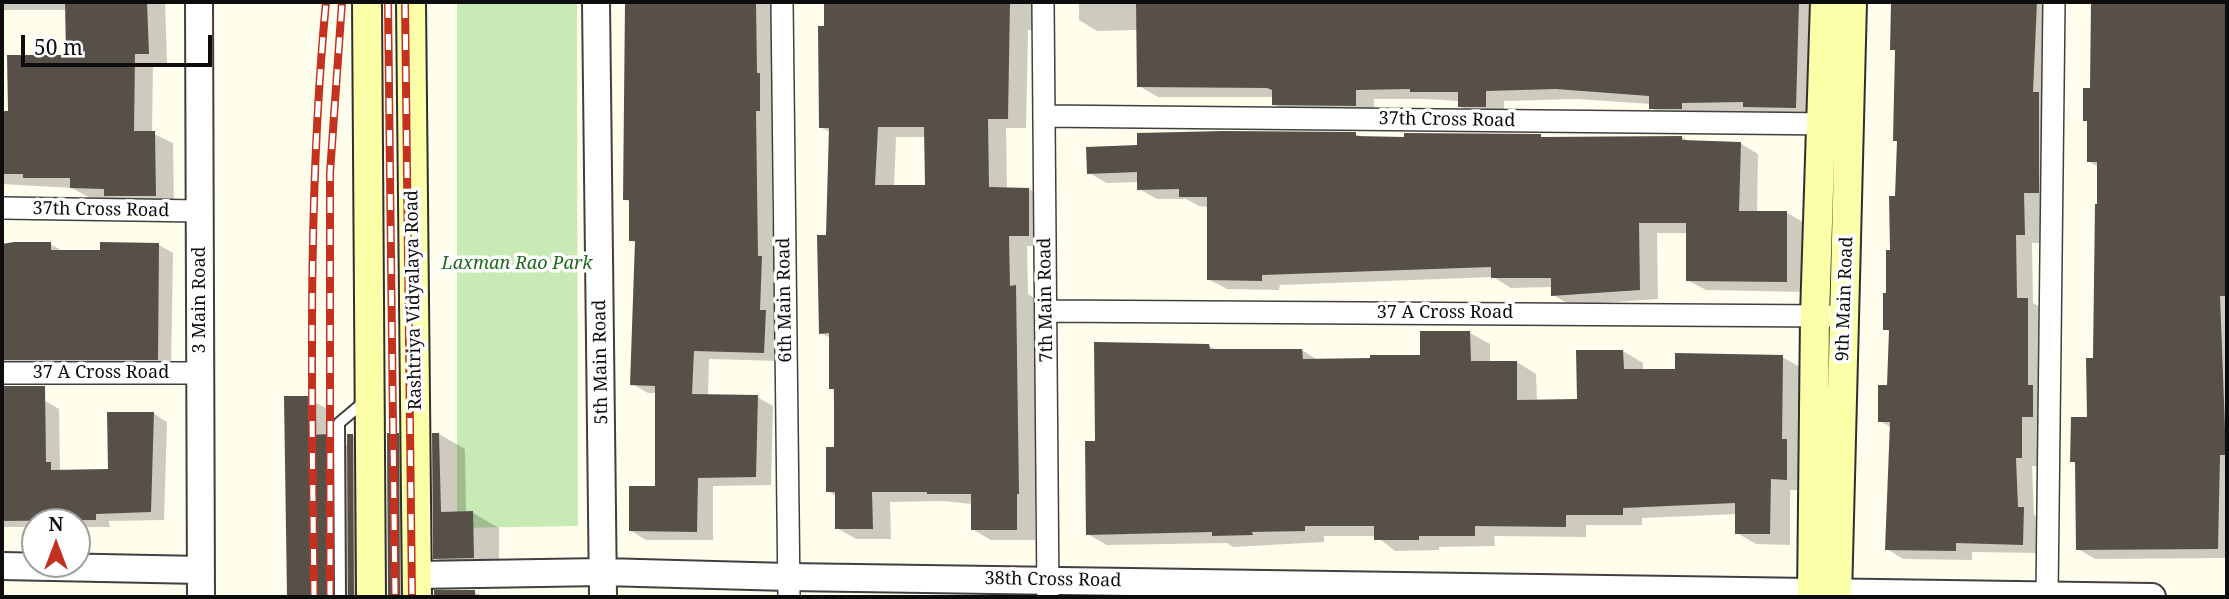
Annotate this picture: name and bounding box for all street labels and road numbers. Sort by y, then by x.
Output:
street label: 37th Cross Road [1378,108,1516,132]
street label: Rashtriya Vidyalaya Road [401,190,427,410]
street label: 37th Cross Road [32,198,170,222]
street label: 9th Main Road [1832,236,1858,362]
street label: 6th Main Road [773,237,797,363]
street label: 7th Main Road [1034,237,1058,363]
street label: 3 Main Road [189,246,211,354]
street label: 5th Main Road [589,299,613,425]
street label: 37 A Cross Road [1377,302,1513,324]
street label: 37 A Cross Road [33,362,169,384]
street label: 38th Cross Road [984,568,1122,592]

